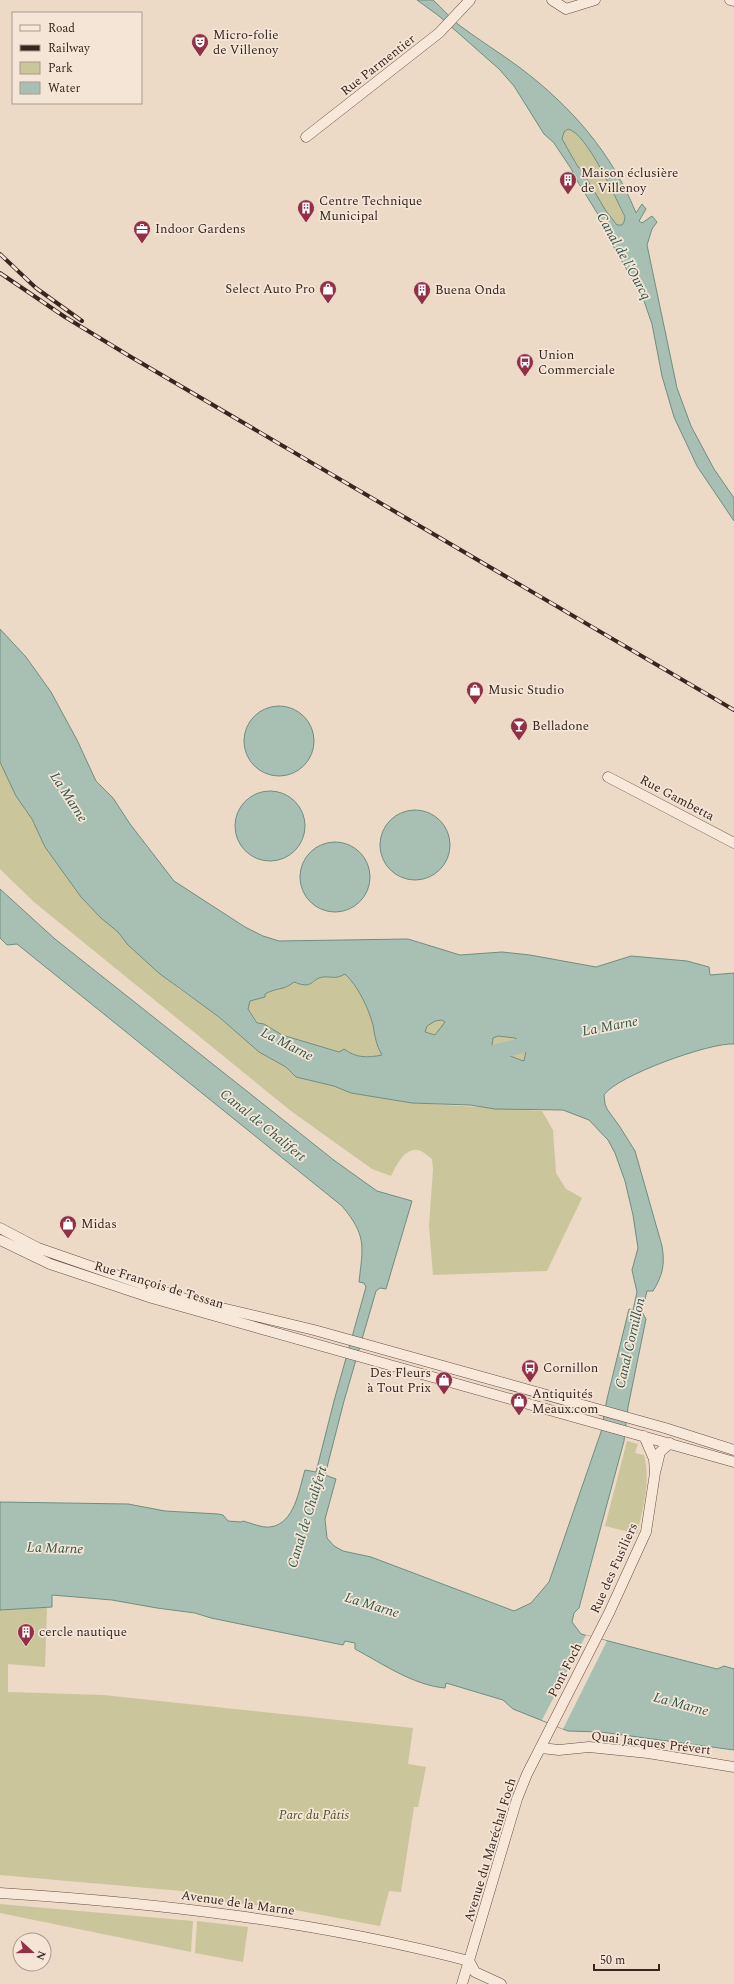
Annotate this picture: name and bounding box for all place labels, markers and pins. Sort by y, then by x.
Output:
place label: Micro-folie de Villenoy [213,25,279,60]
theatre icon: Micro-folie de Villenoy [190,32,210,57]
place label: Maison éclusière de Villenoy [581,163,678,198]
building icon: Maison éclusière de Villenoy [558,170,578,195]
place label: Centre Technique Municipal [319,191,422,226]
building icon: Centre Technique Municipal [296,198,316,223]
office icon: Indoor Gardens [132,219,152,244]
place label: Indoor Gardens [155,219,246,239]
place label: Select Auto Pro [225,279,315,299]
shop icon: Select Auto Pro [318,279,338,304]
building icon: Buena Onda [412,280,432,305]
place label: Buena Onda [435,280,507,300]
place label: Union Commerciale [538,345,615,380]
bus stop icon: Union Commerciale [515,352,535,377]
shop icon: Music Studio [465,680,485,705]
place label: Music Studio [488,680,564,700]
bar icon: Belladone [509,716,529,741]
place label: Belladone [532,716,589,736]
shop icon: Midas [58,1214,78,1239]
place label: Midas [81,1214,117,1234]
bus stop icon: Cornillon [520,1358,540,1383]
place label: Cornillon [543,1358,599,1378]
place label: Des Fleurs à Tout Prix [367,1363,432,1398]
shop icon: Des Fleurs à Tout Prix [434,1370,454,1395]
place label: Antiquités Meaux.com [532,1384,598,1419]
shop icon: Antiquités Meaux.com [509,1391,529,1416]
building icon: cercle nautique [16,1622,36,1647]
place label: cercle nautique [39,1622,127,1642]

